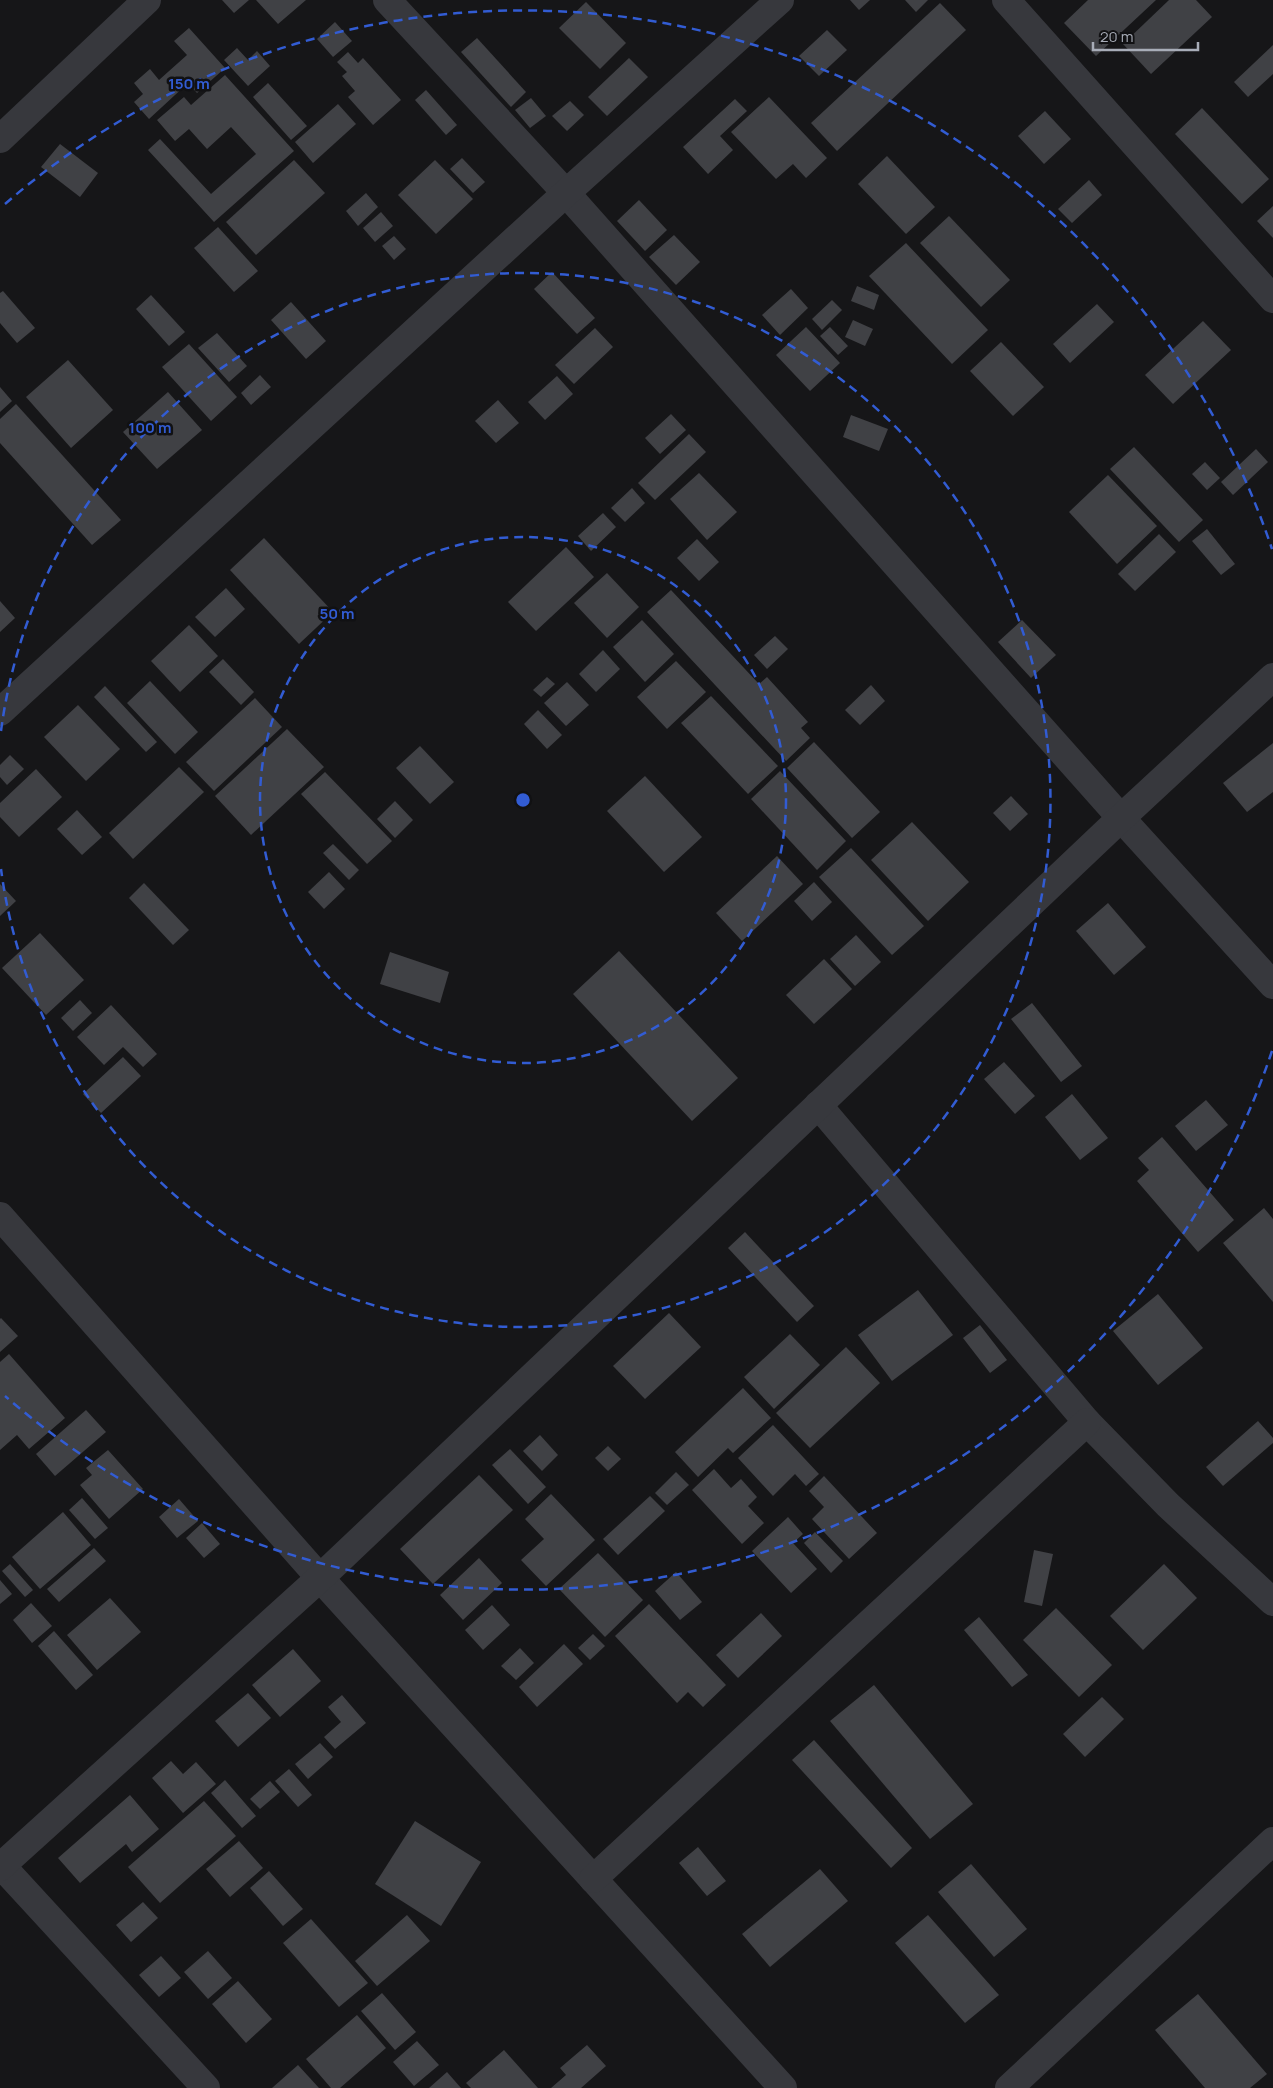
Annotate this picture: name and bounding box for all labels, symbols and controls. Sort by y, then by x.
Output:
scale bar [1093,20,1198,52]
text: 20 m [1100,26,1133,47]
text: 150 m [168,73,210,94]
text: 100 m [129,417,171,438]
text: 50 m [319,603,355,624]
centre of rings [514,791,532,809]

